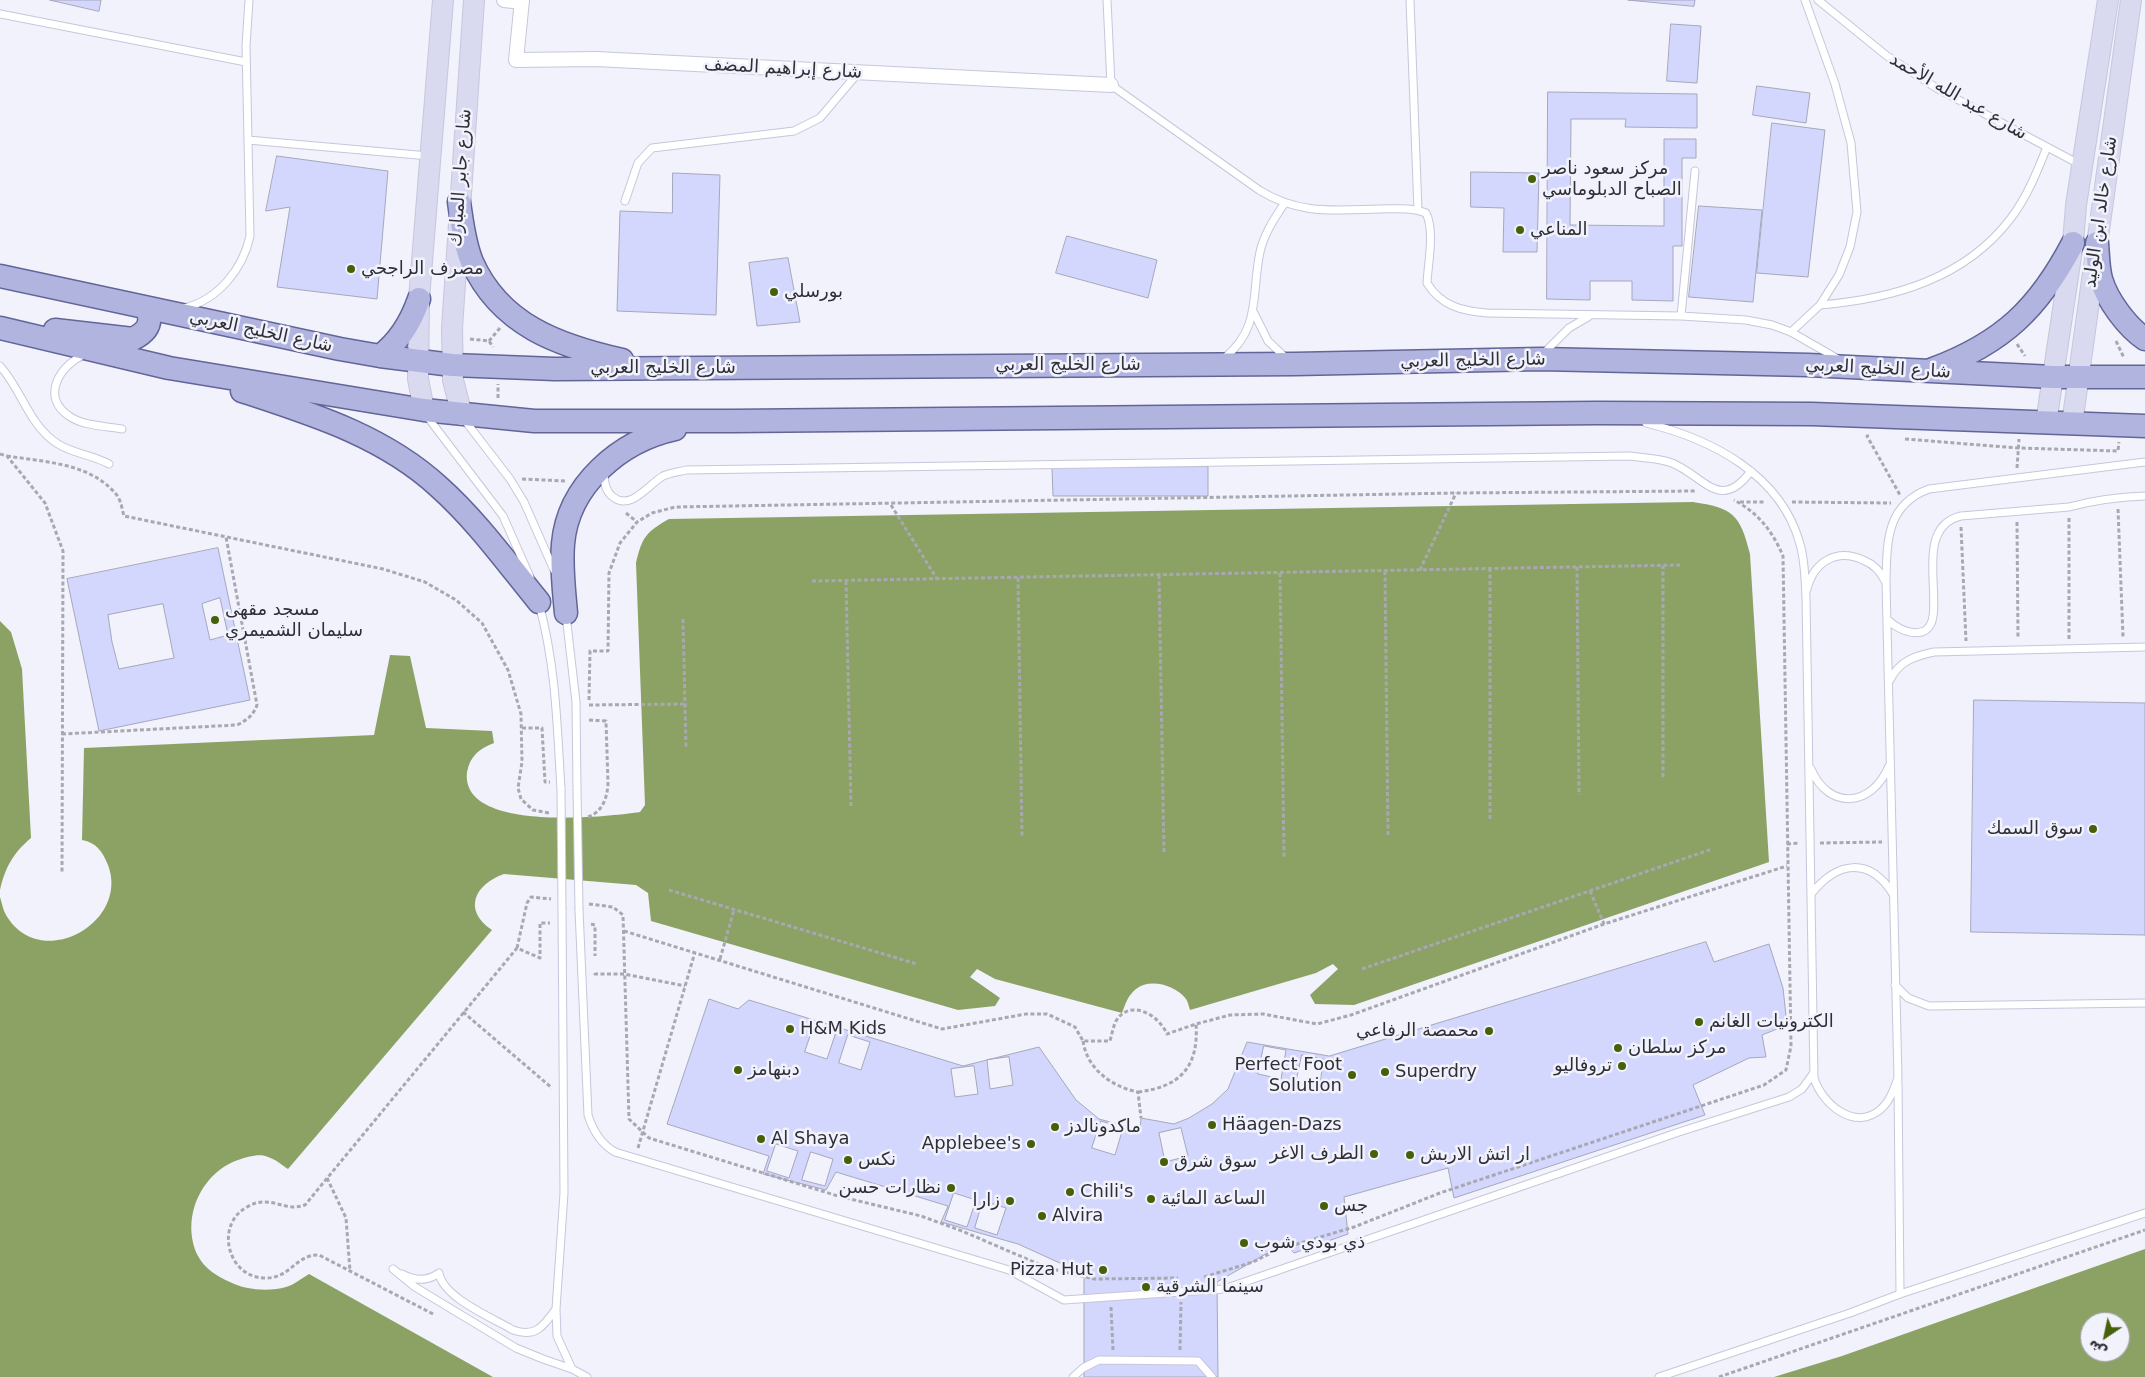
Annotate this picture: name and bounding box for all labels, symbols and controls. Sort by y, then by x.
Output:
street label: شارع عبد الله الأحمد [1885,49,2031,145]
street label: شارع إبراهيم المضف [703,54,863,84]
street label: شارع جابر المبارك [445,108,477,248]
street label: شارع خالد ابن الوليد [2080,135,2122,289]
place label: مركز سعود ناصر الصباح الدبلوماسي [1542,158,1682,200]
marker: مركز سعود ناصر الصباح الدبلوماسي [1526,173,1538,185]
place label: المناعي [1530,219,1588,241]
marker: المناعي [1514,224,1526,236]
place label: مصرف الراجحي [361,258,484,280]
marker: مصرف الراجحي [345,263,357,275]
place label: بورسلي [784,281,843,303]
marker: بورسلي [768,286,780,298]
street label: شارع الخليج العربي [188,306,334,358]
street label: شارع الخليج العربي [1400,349,1546,373]
street label: شارع الخليج العربي [995,354,1141,376]
street label: شارع الخليج العربي [1805,354,1951,384]
street label: شارع الخليج العربي [590,357,736,379]
place label: مسجد مقهى سليمان الشميمري [225,599,363,642]
marker: مسجد مقهى سليمان الشميمري [209,614,221,626]
place label: سوق السمك [1987,818,2083,840]
marker: سوق السمك [2087,823,2099,835]
place label: الكترونيات الغانم [1709,1011,1834,1033]
marker: الكترونيات الغانم [1693,1016,1705,1028]
place label: H&M Kids [800,1018,886,1040]
place label: محمصة الرفاعي [1356,1020,1479,1042]
marker: H&M Kids [784,1023,796,1035]
marker: محمصة الرفاعي [1483,1025,1495,1037]
place label: مركز سلطان [1628,1037,1726,1059]
marker: مركز سلطان [1612,1042,1624,1054]
place label: Perfect Foot Solution [1234,1054,1342,1096]
place label: تروفاليو [1554,1055,1612,1077]
place label: دبنهامز [748,1059,800,1081]
marker: تروفاليو [1616,1060,1628,1072]
place label: Superdry [1395,1061,1477,1083]
marker: دبنهامز [732,1064,744,1076]
marker: Superdry [1379,1066,1391,1078]
marker: Perfect Foot Solution [1346,1069,1358,1081]
place label: Häagen-Dazs [1222,1114,1342,1136]
place label: ماكدونالدز [1065,1116,1141,1138]
marker: Häagen-Dazs [1206,1119,1218,1131]
marker: ماكدونالدز [1049,1121,1061,1133]
place label: Al Shaya [771,1128,850,1150]
marker: Al Shaya [755,1133,767,1145]
place label: Applebee's [922,1133,1021,1155]
marker: Applebee's [1025,1138,1037,1150]
place label: الطرف الاغر [1270,1143,1364,1165]
place label: ار اتش الاربش [1420,1144,1530,1166]
marker: الطرف الاغر [1368,1148,1380,1160]
place label: نكس [858,1149,896,1171]
marker: ار اتش الاربش [1404,1149,1416,1161]
place label: سوق شرق [1174,1151,1257,1173]
marker: نكس [842,1154,854,1166]
marker: سوق شرق [1158,1156,1170,1168]
place label: نظارات حسن [838,1177,941,1199]
place label: Chili's [1080,1181,1133,1203]
marker: نظارات حسن [945,1182,957,1194]
marker: Chili's [1064,1186,1076,1198]
place label: الساعة المائية [1161,1188,1266,1210]
place label: زارا [973,1190,1000,1212]
marker: الساعة المائية [1145,1193,1157,1205]
marker: زارا [1004,1195,1016,1207]
place label: جس [1334,1195,1368,1217]
marker: جس [1318,1200,1330,1212]
place label: Alvira [1052,1205,1103,1227]
marker: Alvira [1036,1210,1048,1222]
place label: ذي بودي شوب [1254,1232,1365,1254]
marker: ذي بودي شوب [1238,1237,1250,1249]
place label: Pizza Hut [1010,1259,1093,1281]
marker: Pizza Hut [1097,1264,1109,1276]
place label: سينما الشرقية [1156,1276,1264,1298]
marker: سينما الشرقية [1140,1281,1152,1293]
north arrow [2080,1312,2130,1362]
text: ش [2085,1337,2110,1361]

